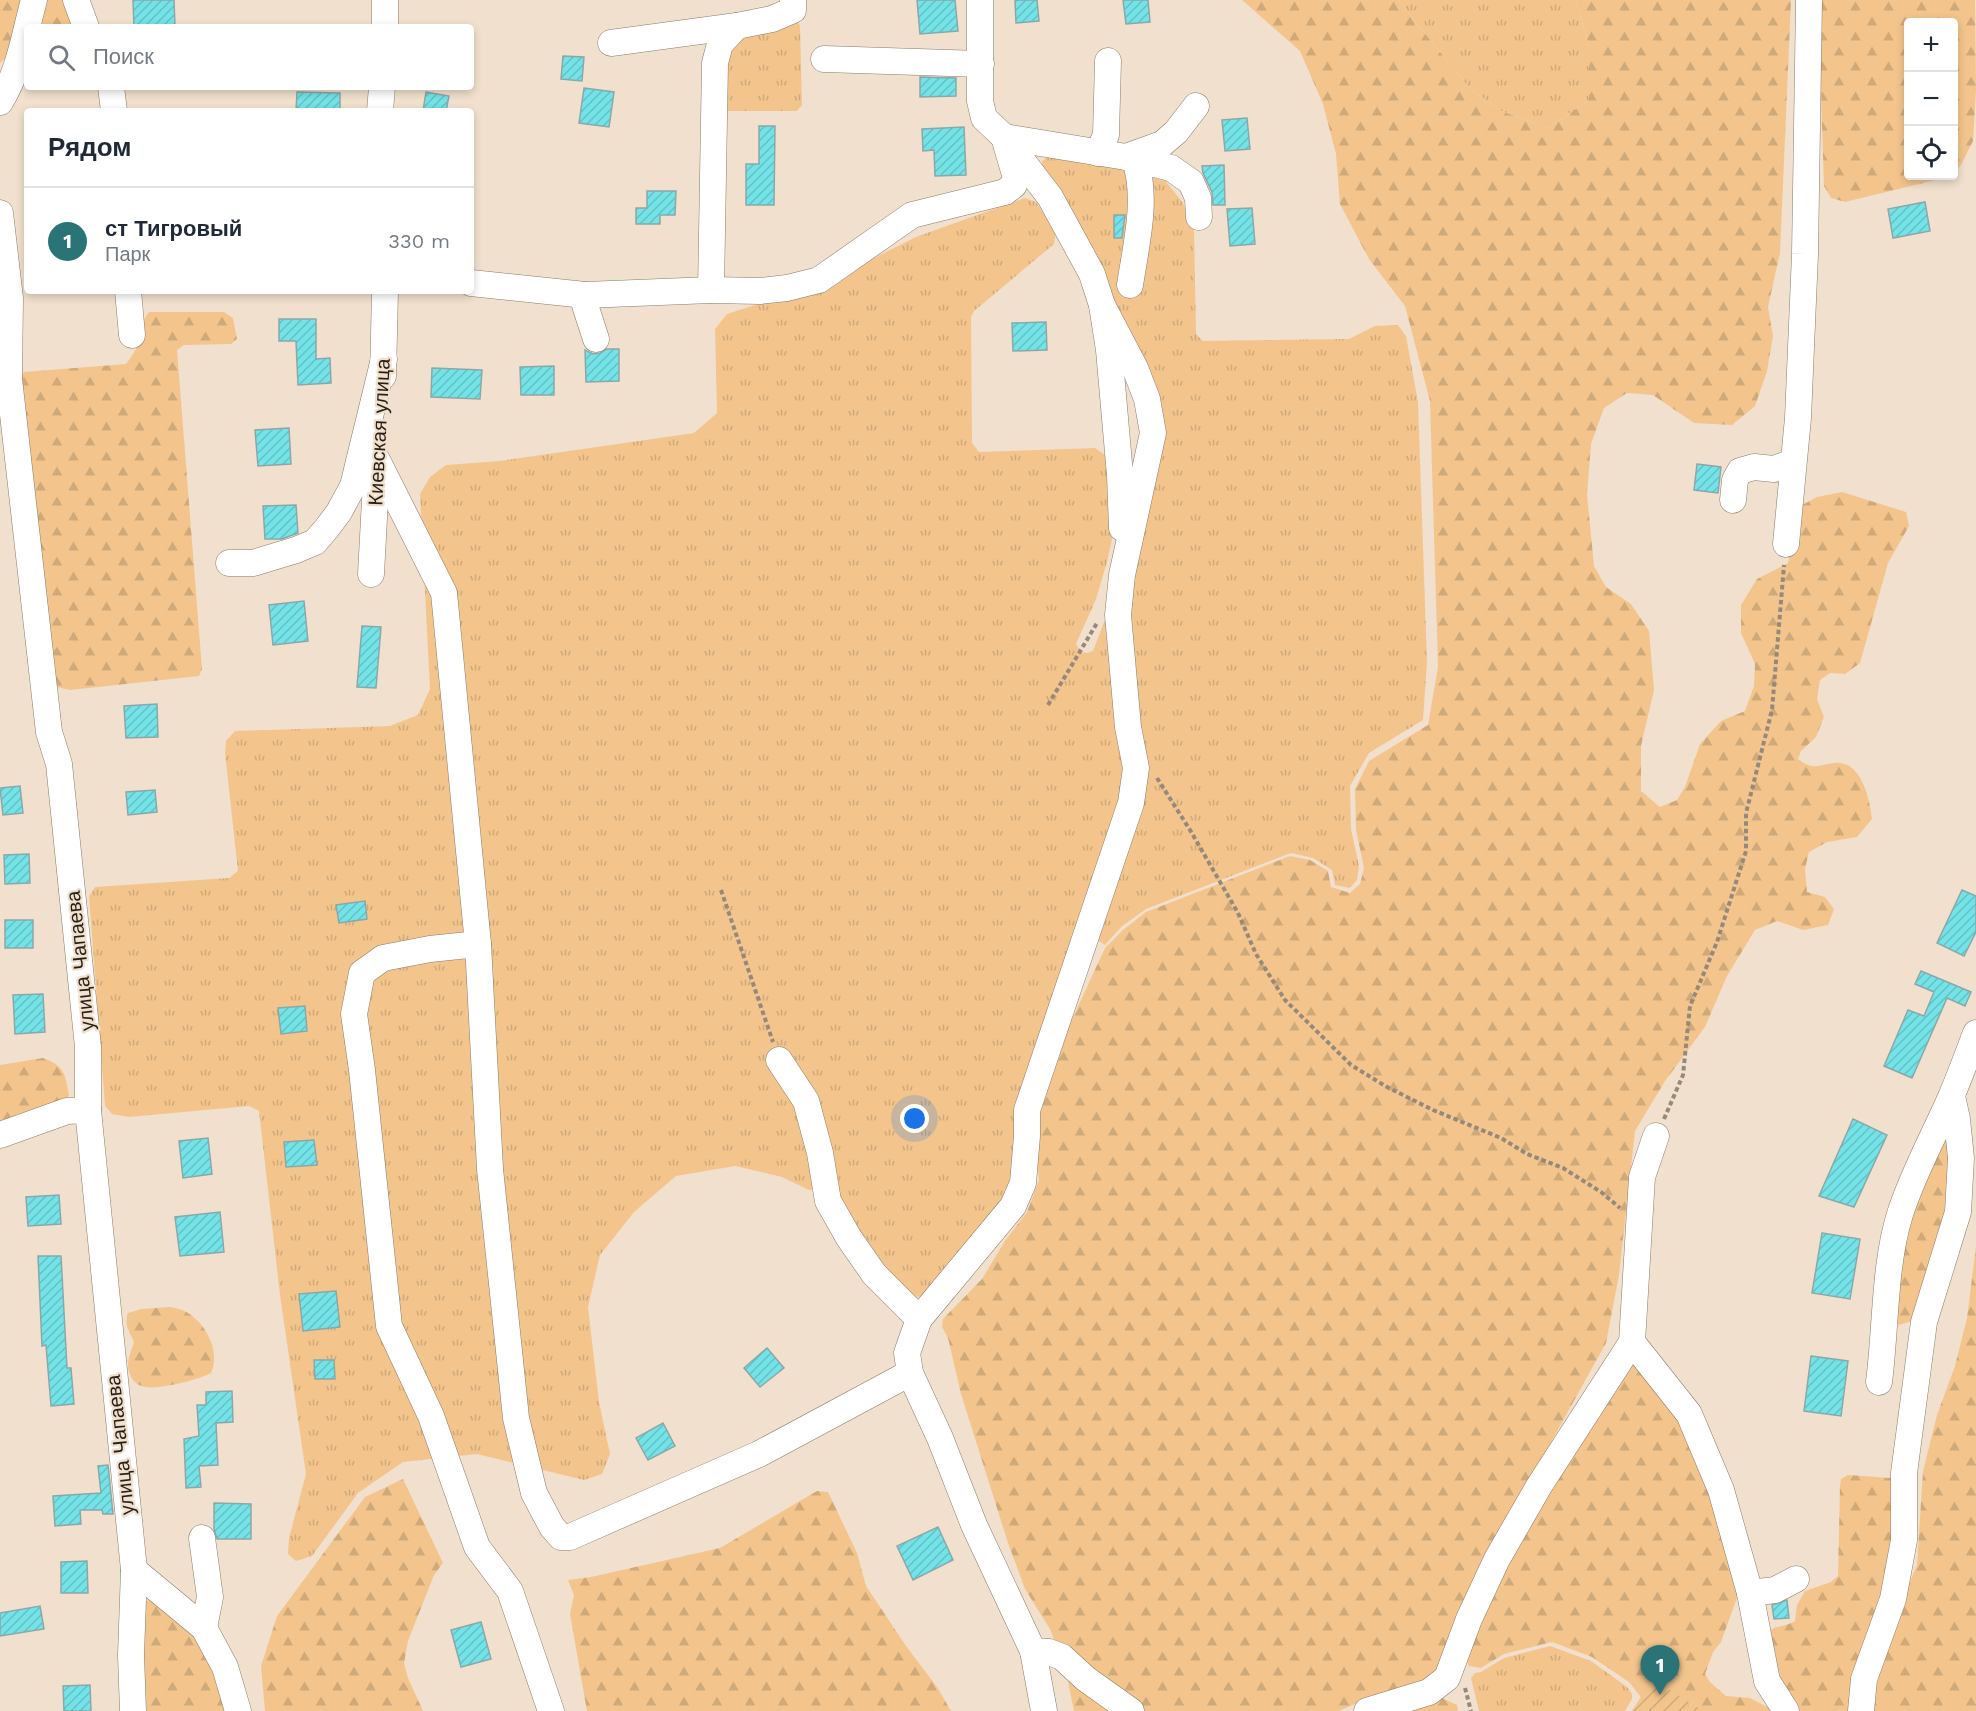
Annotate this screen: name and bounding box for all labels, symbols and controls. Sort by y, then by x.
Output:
map controls [1904,18,1958,180]
button: + [1904,18,1958,72]
search box [24,24,474,90]
icon: search [45,41,78,74]
text: Поиск [93,44,154,69]
button: − [1904,72,1958,126]
button: locate [1904,126,1958,180]
text: Рядом [48,132,131,162]
text: ст Тигровый [105,216,242,241]
text: 1 [63,229,72,253]
text: 330 m [388,229,450,253]
text: Парк [105,242,150,266]
street label: Киевская улица [363,357,395,506]
street label: улица Чапаева [61,889,99,1032]
your location [900,1104,929,1133]
street label: улица Чапаева [101,1373,139,1516]
pin: 1 [1640,1646,1680,1695]

